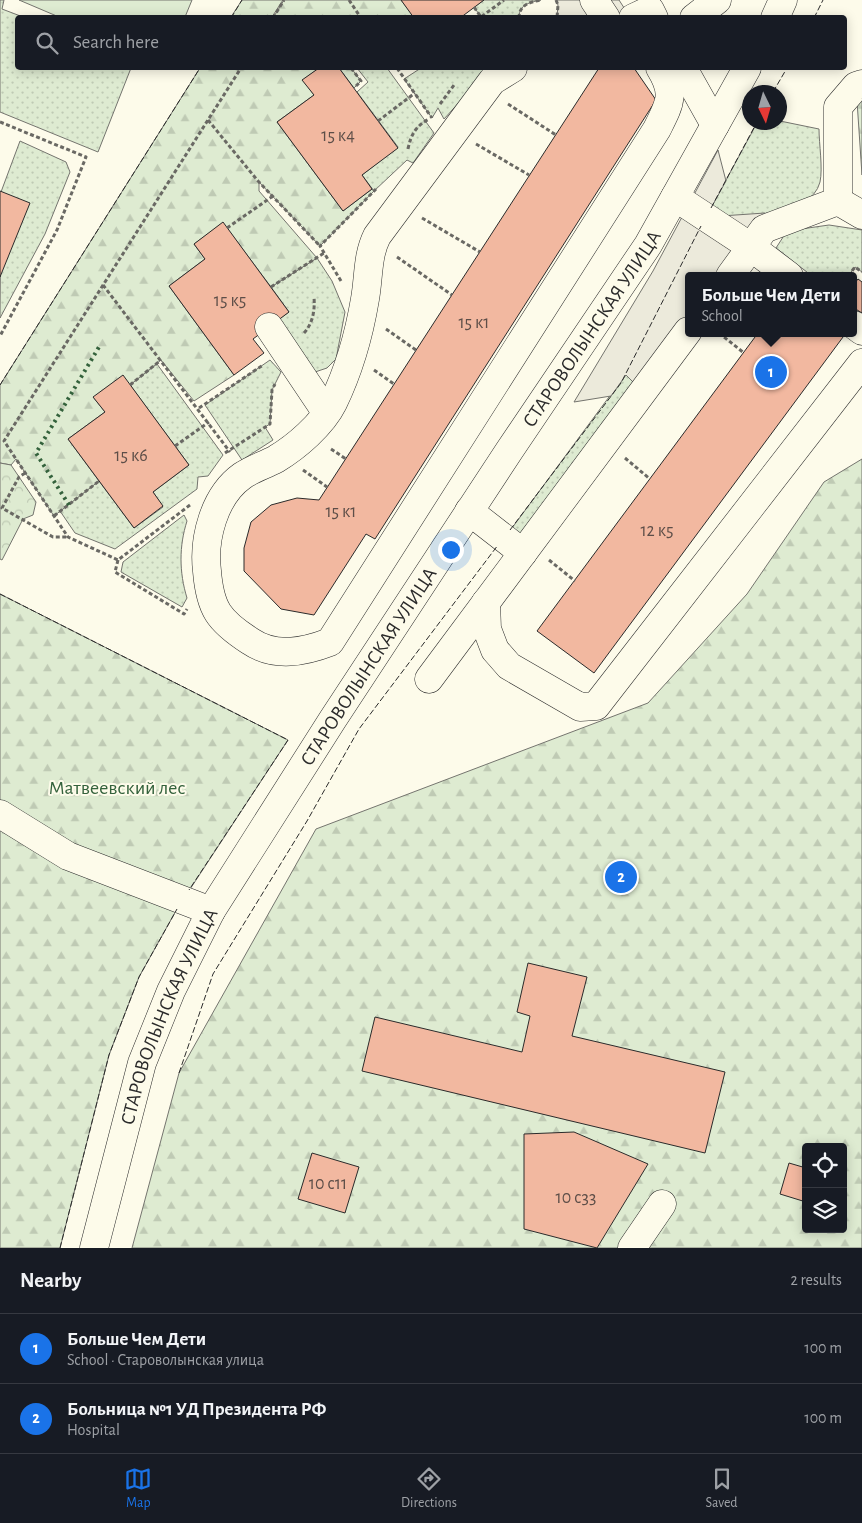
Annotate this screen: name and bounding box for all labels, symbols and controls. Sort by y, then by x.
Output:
search box [15,15,847,70]
icon: search [33,29,61,57]
text: Search here [73,33,159,52]
north arrow [742,85,787,130]
house number: 15 к4 [321,127,355,145]
street label: СТАРОВОЛЫНСКАЯ УЛИЦА [519,227,665,431]
popup [685,272,857,337]
text: Больше Чем Дети [701,286,841,305]
house number: 15 к5 [214,292,246,310]
text: School [701,308,743,324]
house number: 15 к1 [458,314,490,332]
pin: 1 [755,353,787,391]
house number: 15 к6 [114,447,148,465]
house number: 15 к1 [325,503,357,521]
house number: 12 к5 [640,522,674,540]
your location [438,537,464,563]
street label: СТАРОВОЛЫНСКАЯ УЛИЦА [297,564,441,769]
park label: Матвеевский лес [48,778,186,798]
pin: 2 [605,858,637,896]
street label: СТАРОВОЛЫНСКАЯ УЛИЦА [117,905,222,1127]
map controls [802,1143,847,1233]
button: locate [802,1143,847,1188]
house number: 10 с11 [309,1175,347,1193]
button: layers [802,1188,847,1233]
house number: 10 с33 [556,1189,596,1207]
text: Nearby [20,1270,81,1291]
text: 2 results [790,1272,842,1288]
text: Больше Чем Дети [67,1330,206,1349]
text: 1 [33,1340,39,1356]
text: 100 m [804,1340,842,1356]
text: School · Староволынская улица [67,1352,264,1368]
text: Больница №1 УД Президента РФ [67,1400,326,1419]
text: 2 [32,1410,40,1426]
text: 100 m [804,1410,842,1426]
text: Hospital [67,1422,120,1438]
tab: Map [124,1465,152,1512]
tab: Directions [401,1465,457,1512]
tab: Saved [706,1465,738,1512]

